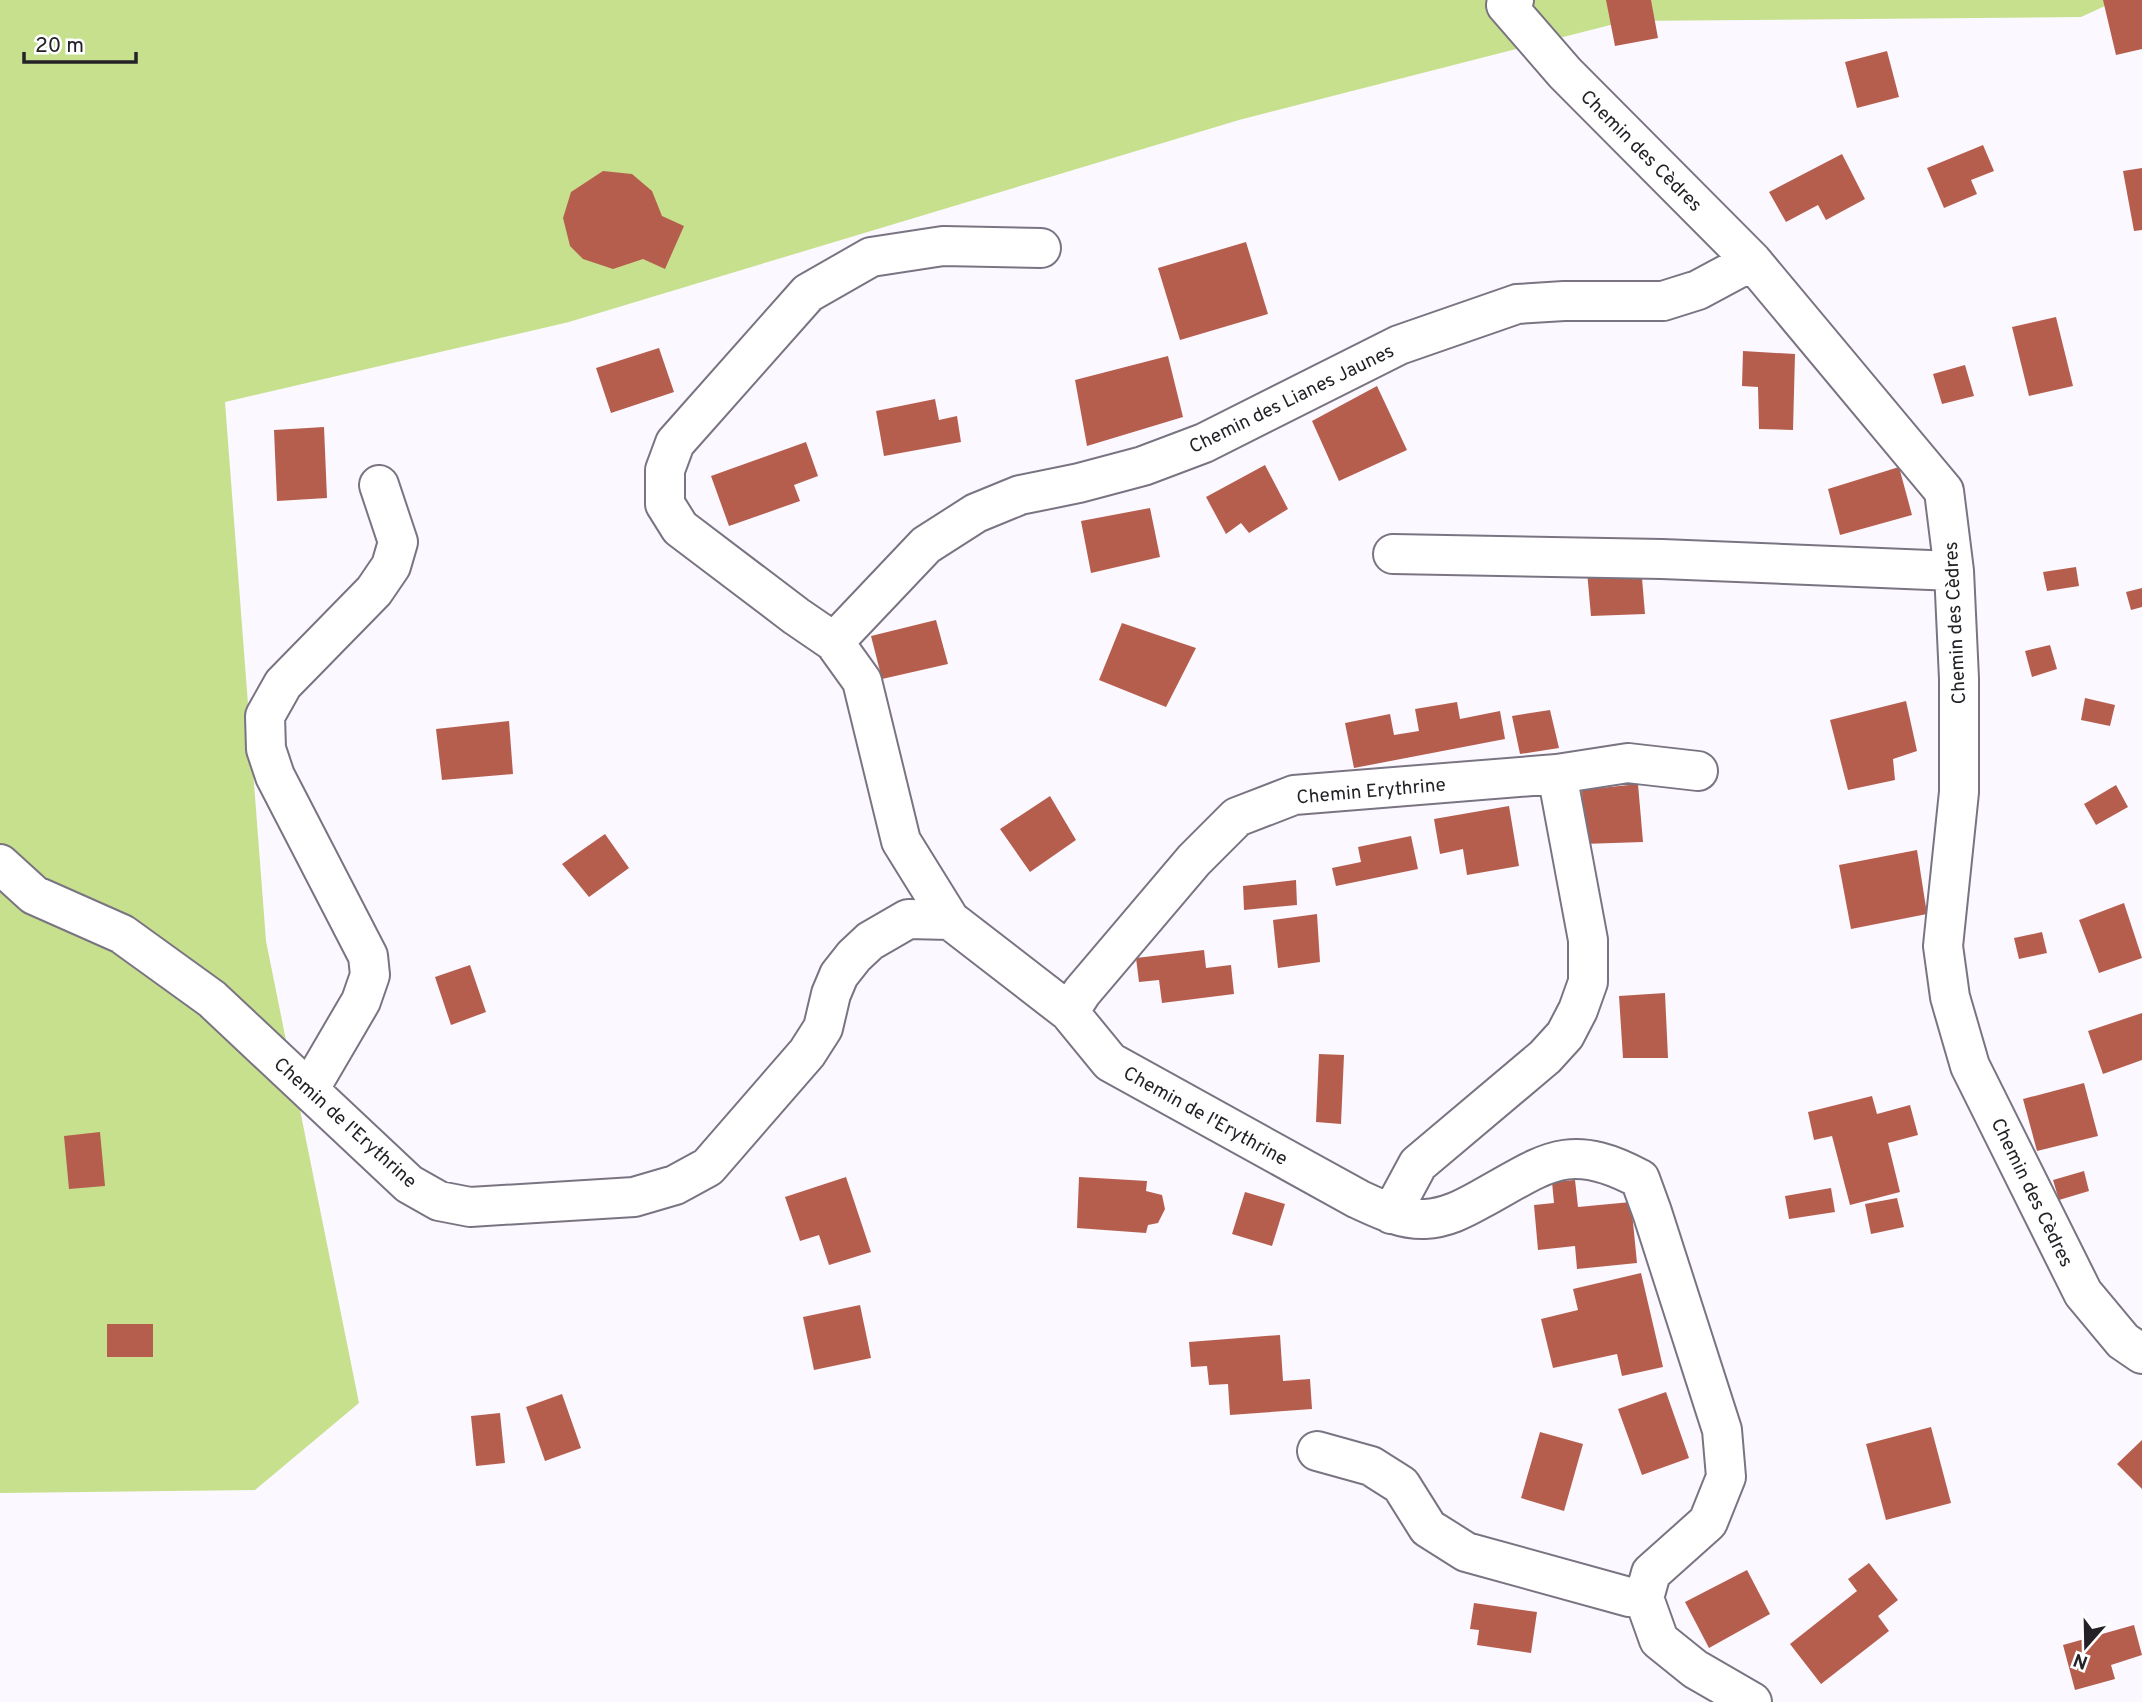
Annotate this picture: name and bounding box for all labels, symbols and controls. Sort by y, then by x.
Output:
scale bar [24,21,136,65]
text: 20 m [35,33,84,60]
street label: Chemin des Cèdres [1575,85,1707,217]
street label: Chemin des Lianes Jaunes [1185,340,1398,460]
street label: Chemin des Cèdres [1940,541,1972,705]
street label: Chemin Erythrine [1295,774,1447,810]
street label: Chemin de l'Erythrine [268,1053,421,1194]
street label: Chemin de l'Erythrine [1119,1062,1291,1172]
street label: Chemin des Cèdres [1985,1114,2078,1271]
north arrow [2051,1611,2121,1681]
text: N [2070,1646,2091,1674]

